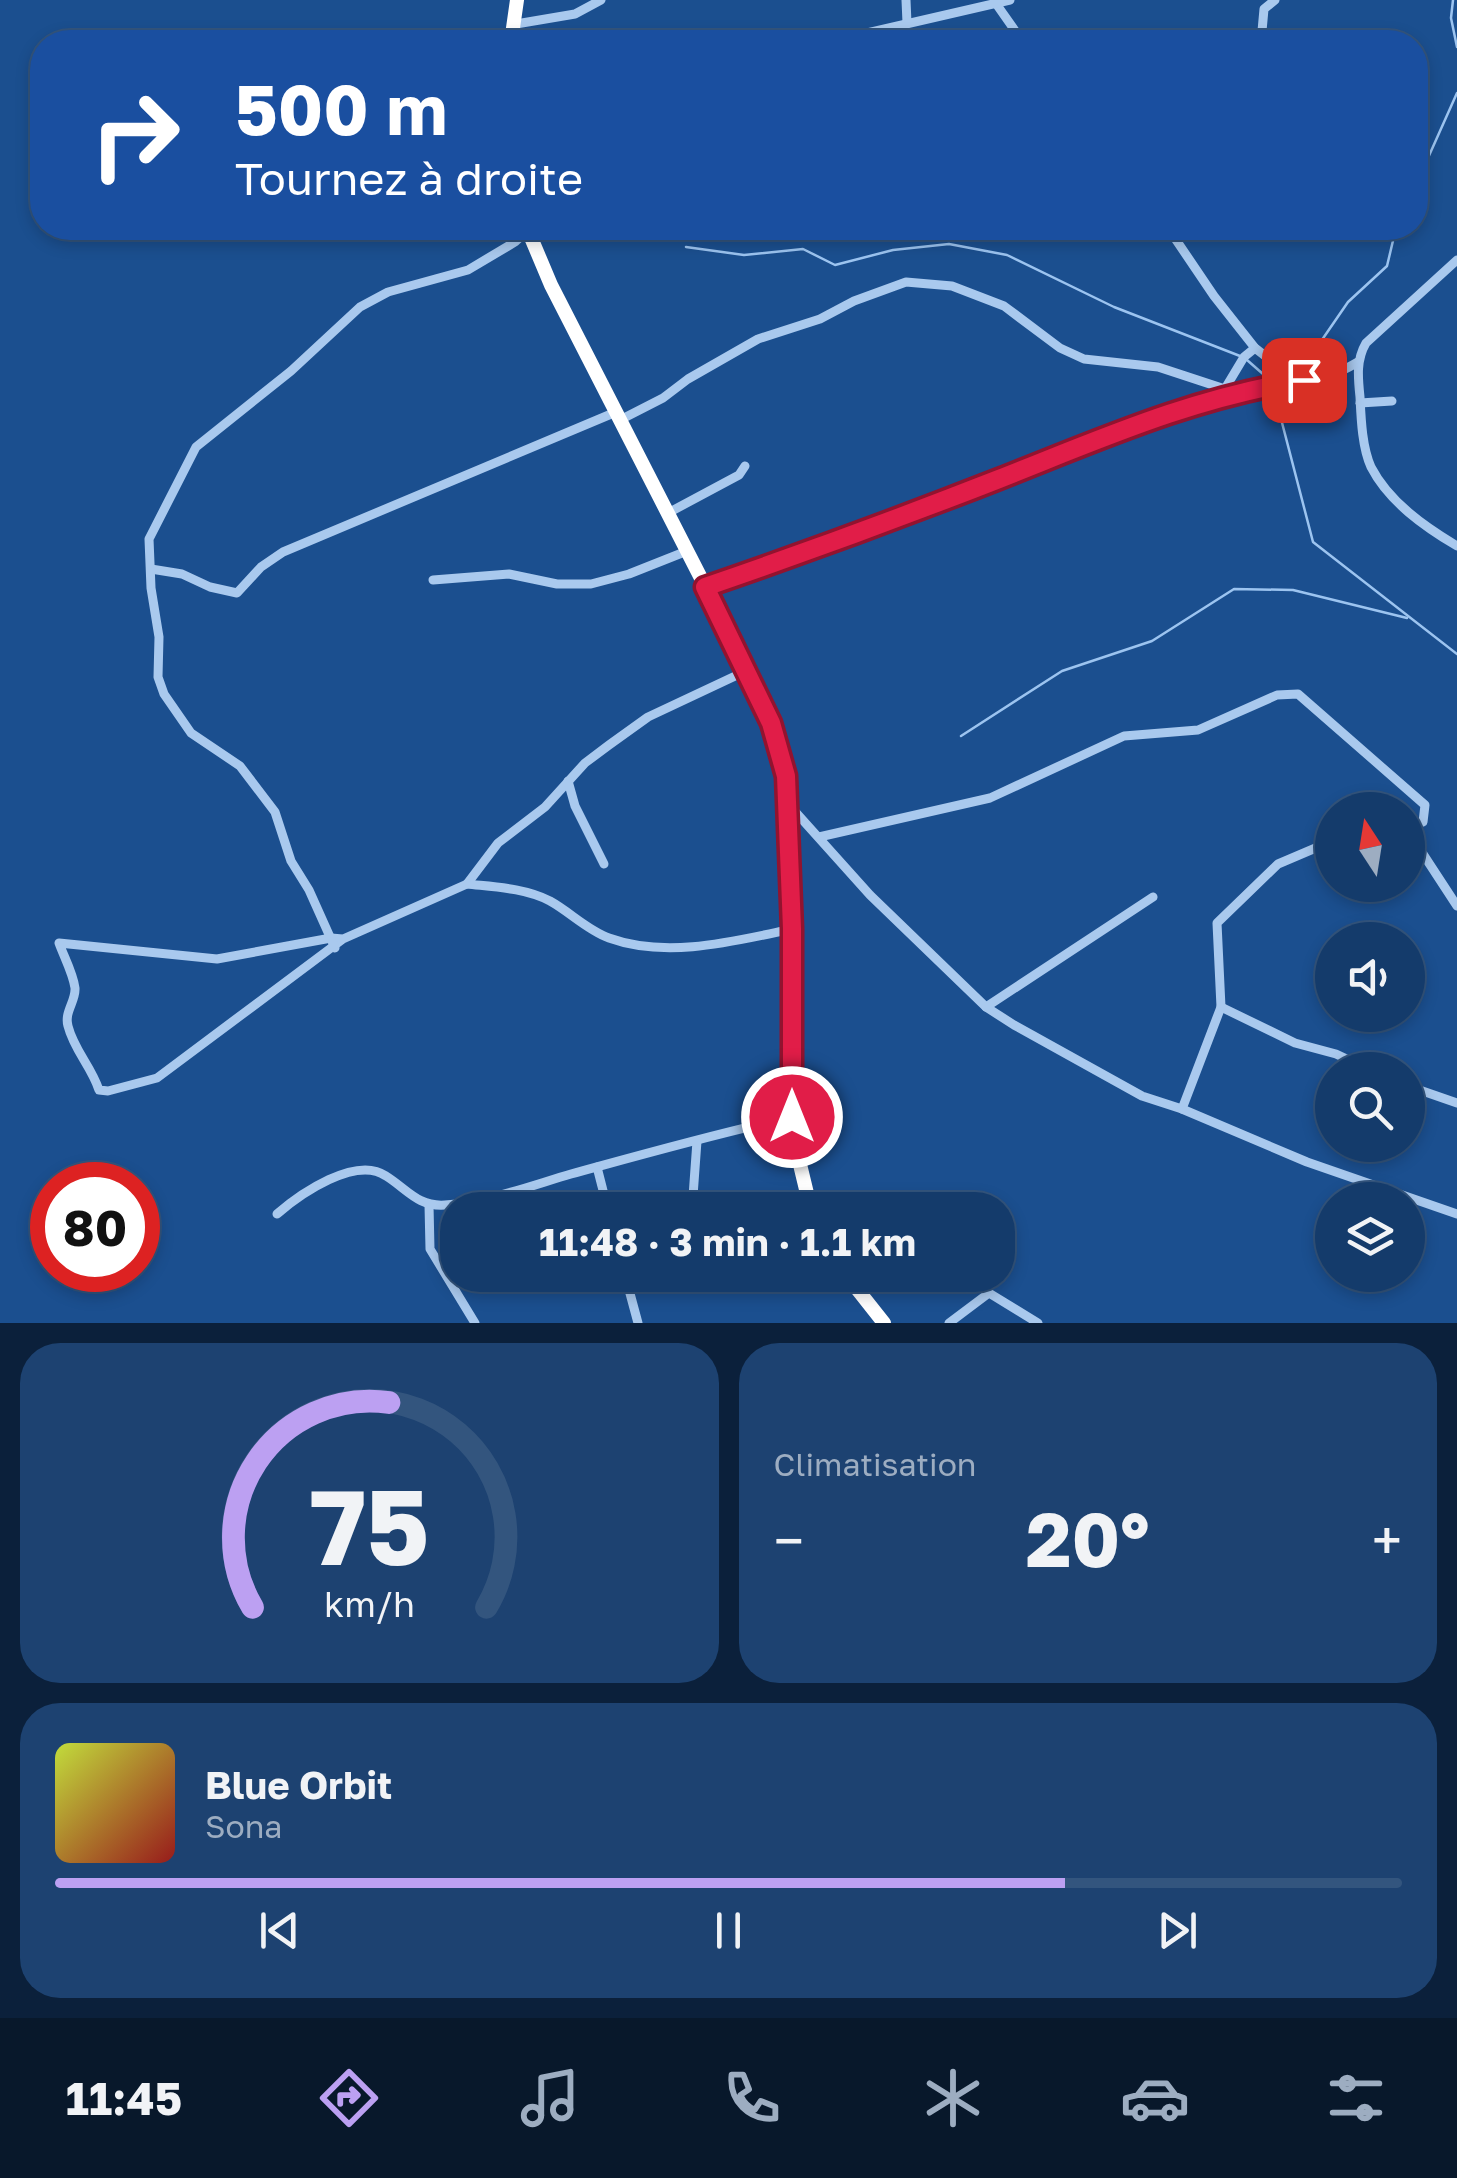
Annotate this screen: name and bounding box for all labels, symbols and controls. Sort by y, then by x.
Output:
text: 500 m [235,66,447,150]
icon: right [70,70,200,200]
text: Tournez à droite [235,151,583,205]
pin [1262,338,1347,423]
icon: arrive [1277,353,1332,408]
north arrow [1315,792,1425,902]
map controls [1315,792,1425,1292]
button: sound [1315,922,1425,1032]
button: search [1315,1052,1425,1162]
position arrow [740,1065,844,1169]
speed limit sign: 80 [30,1162,160,1292]
button: layers [1315,1182,1425,1292]
text: 11:48 · 3 min · 1.1 km [539,1219,916,1264]
text: Climatisation [774,1445,977,1483]
text: 75 [309,1463,429,1588]
text: 20° [1026,1493,1150,1584]
text: − [774,1507,804,1573]
text: + [1372,1507,1402,1573]
text: km/h [324,1582,415,1625]
text: Blue Orbit [205,1762,392,1807]
text: Sona [205,1807,282,1845]
icon: previous [252,1903,307,1958]
icon: pause [701,1903,756,1958]
icon: next [1150,1903,1205,1958]
icon: directions [314,2063,384,2133]
icon: music [515,2063,585,2133]
icon: phone [717,2063,787,2133]
icon: climate [918,2063,988,2133]
icon: car [1120,2063,1190,2133]
icon: filters [1321,2063,1391,2133]
text: 11:45 [66,2071,182,2125]

